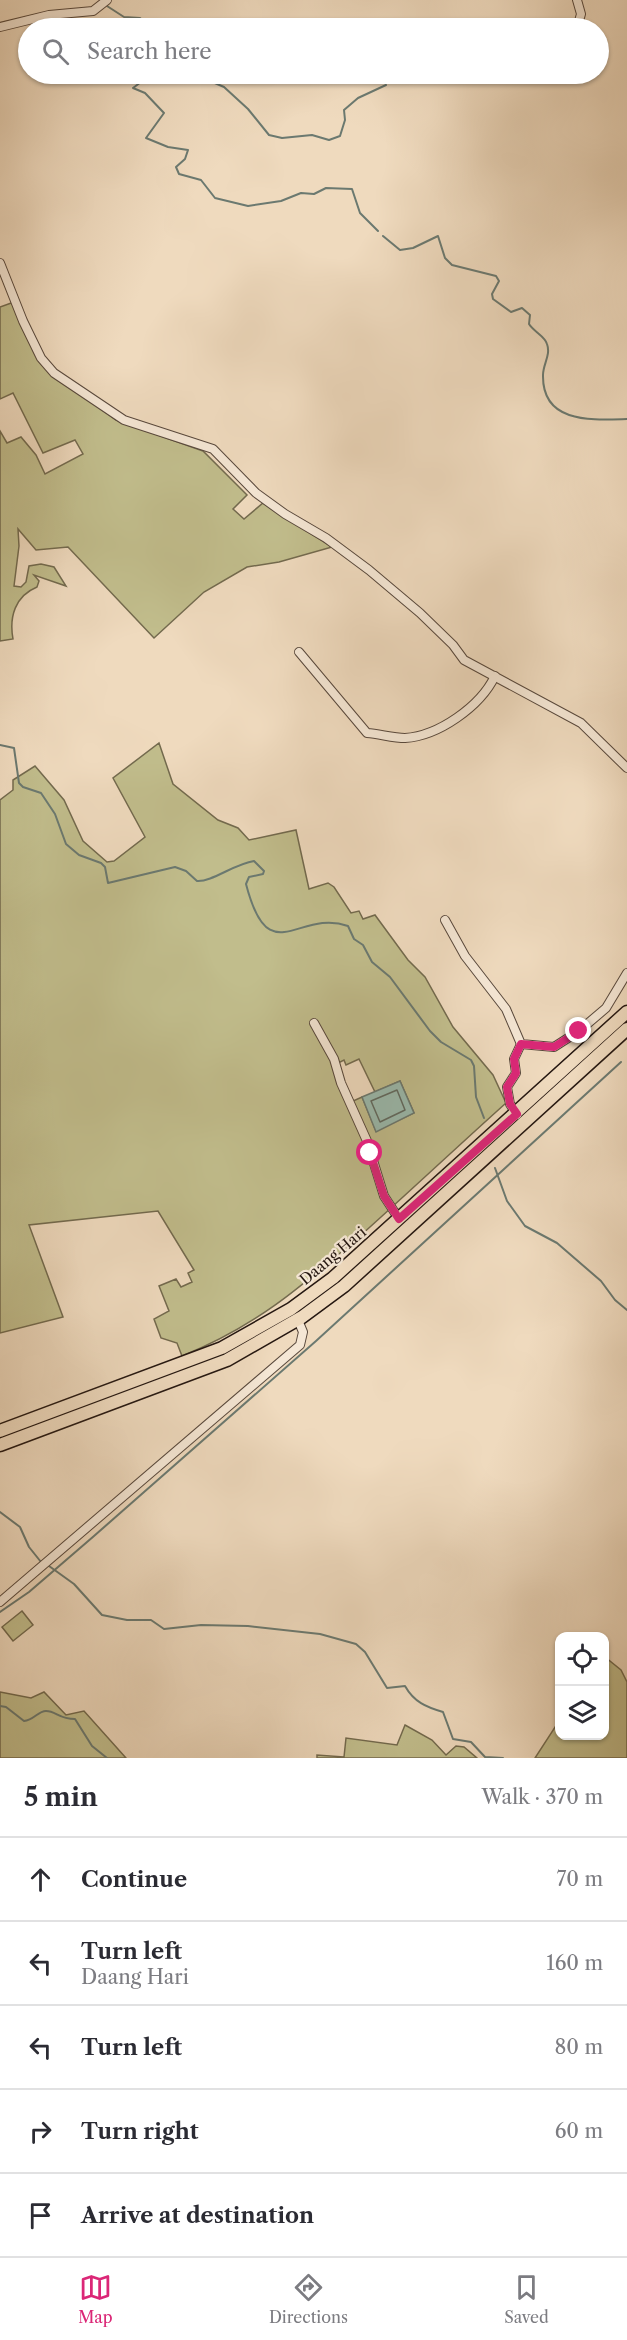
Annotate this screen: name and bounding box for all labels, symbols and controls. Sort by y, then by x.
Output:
search box [18,18,609,84]
icon: search [39,35,72,68]
text: Search here [87,38,212,65]
route end [565,1017,591,1043]
route start [356,1139,382,1165]
street label: Daang Hari [296,1222,370,1289]
map controls [555,1632,609,1740]
button: locate [555,1632,609,1686]
button: layers [555,1686,609,1740]
text: 5 min [24,1781,98,1813]
text: Walk · 370 m [481,1785,603,1809]
icon: ahead [24,1863,57,1896]
text: Continue [81,1866,187,1893]
text: 70 m [557,1867,603,1891]
text: Turn left [81,1938,182,1965]
icon: left [24,1947,57,1980]
text: 160 m [546,1951,603,1975]
text: Daang Hari [81,1965,189,1989]
icon: left [24,2031,57,2064]
text: Turn left [81,2034,182,2061]
text: 80 m [555,2035,603,2059]
icon: right [24,2115,57,2148]
text: Turn right [81,2118,199,2145]
text: 60 m [555,2119,603,2143]
icon: arrive [24,2199,57,2232]
text: Arrive at destination [81,2202,314,2229]
tab: Map [78,2271,113,2327]
tab: Directions [269,2271,348,2327]
tab: Saved [504,2271,549,2327]

